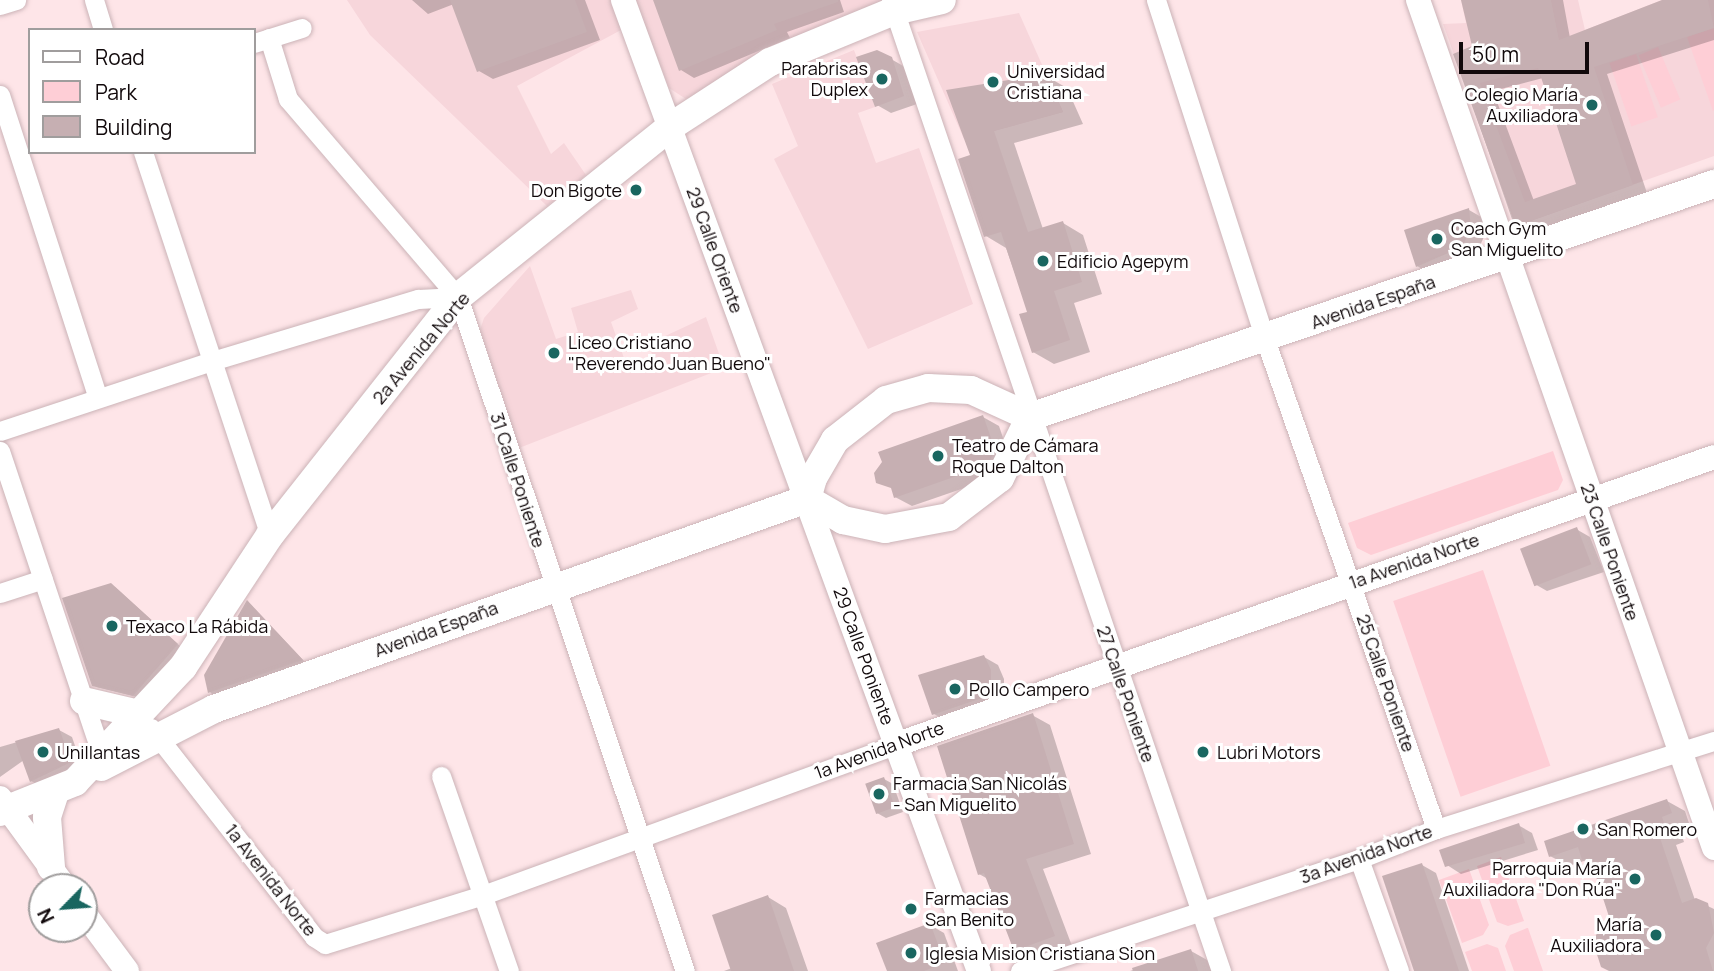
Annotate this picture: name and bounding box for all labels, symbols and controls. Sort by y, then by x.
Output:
legend [28,28,256,154]
scale bar [1462,28,1592,72]
text: 50 m [1472,40,1519,68]
text: Road [95,43,145,71]
place label: Parabrisas Duplex [781,58,868,100]
place label: Universidad Cristiana [1007,61,1105,104]
marker: Parabrisas Duplex [874,71,890,87]
marker: Universidad Cristiana [985,74,1001,90]
text: Park [95,78,137,106]
place label: Colegio María Auxiliadora [1465,84,1578,126]
marker: Colegio María Auxiliadora [1584,97,1600,113]
text: Building [95,113,172,141]
place label: Don Bigote [531,179,622,201]
marker: Don Bigote [628,182,644,198]
street label: 29 Calle Oriente [682,184,748,316]
place label: Coach Gym San Miguelito [1451,218,1563,260]
marker: Coach Gym San Miguelito [1429,231,1445,247]
place label: Edificio Agepym [1057,250,1188,272]
marker: Edificio Agepym [1035,253,1051,269]
street label: Avenida España [1308,271,1438,333]
street label: 2a Avenida Norte [368,288,474,408]
place label: Liceo Cristiano "Reverendo Juan Bueno" [568,332,771,374]
marker: Liceo Cristiano "Reverendo Juan Bueno" [546,345,562,361]
street label: 31 Calle Poniente [486,410,550,550]
place label: Teatro de Cámara Roque Dalton [952,435,1098,478]
marker: Teatro de Cámara Roque Dalton [930,448,946,464]
street label: 23 Calle Poniente [1576,480,1644,624]
street label: 1a Avenida Norte [1346,529,1482,593]
street label: 29 Calle Poniente [829,584,899,728]
street label: Avenida España [371,597,501,661]
street label: 25 Calle Poniente [1352,611,1420,755]
place label: Texaco La Rábida [126,615,268,637]
marker: Texaco La Rábida [104,618,120,634]
street label: 27 Calle Poniente [1093,623,1159,765]
place label: Pollo Campero [969,678,1089,700]
marker: Pollo Campero [947,681,963,697]
street label: 1a Avenida Norte [811,717,947,783]
place label: Unillantas [57,741,140,763]
place label: Lubri Motors [1217,741,1321,763]
marker: Unillantas [35,744,51,760]
marker: Lubri Motors [1195,744,1211,760]
place label: Farmacia San Nicolás - San Miguelito [893,773,1067,816]
marker: Farmacia San Nicolás - San Miguelito [871,786,887,802]
place label: San Romero [1597,818,1697,840]
street label: 1a Avenida Norte [221,820,321,940]
street label: 3a Avenida Norte [1297,820,1435,888]
marker: San Romero [1575,821,1591,837]
place label: Parroquia María Auxiliadora "Don Rúa" [1443,858,1621,900]
marker: Parroquia María Auxiliadora "Don Rúa" [1627,871,1643,887]
north arrow [28,873,98,943]
place label: Farmacias San Benito [925,888,1014,930]
marker: Farmacias San Benito [903,901,919,917]
text: N [31,904,60,928]
place label: María Auxiliadora [1550,914,1642,956]
marker: María Auxiliadora [1648,927,1664,943]
place label: Iglesia Mision Cristiana Sion [925,942,1155,964]
marker: Iglesia Mision Cristiana Sion [903,945,919,961]

